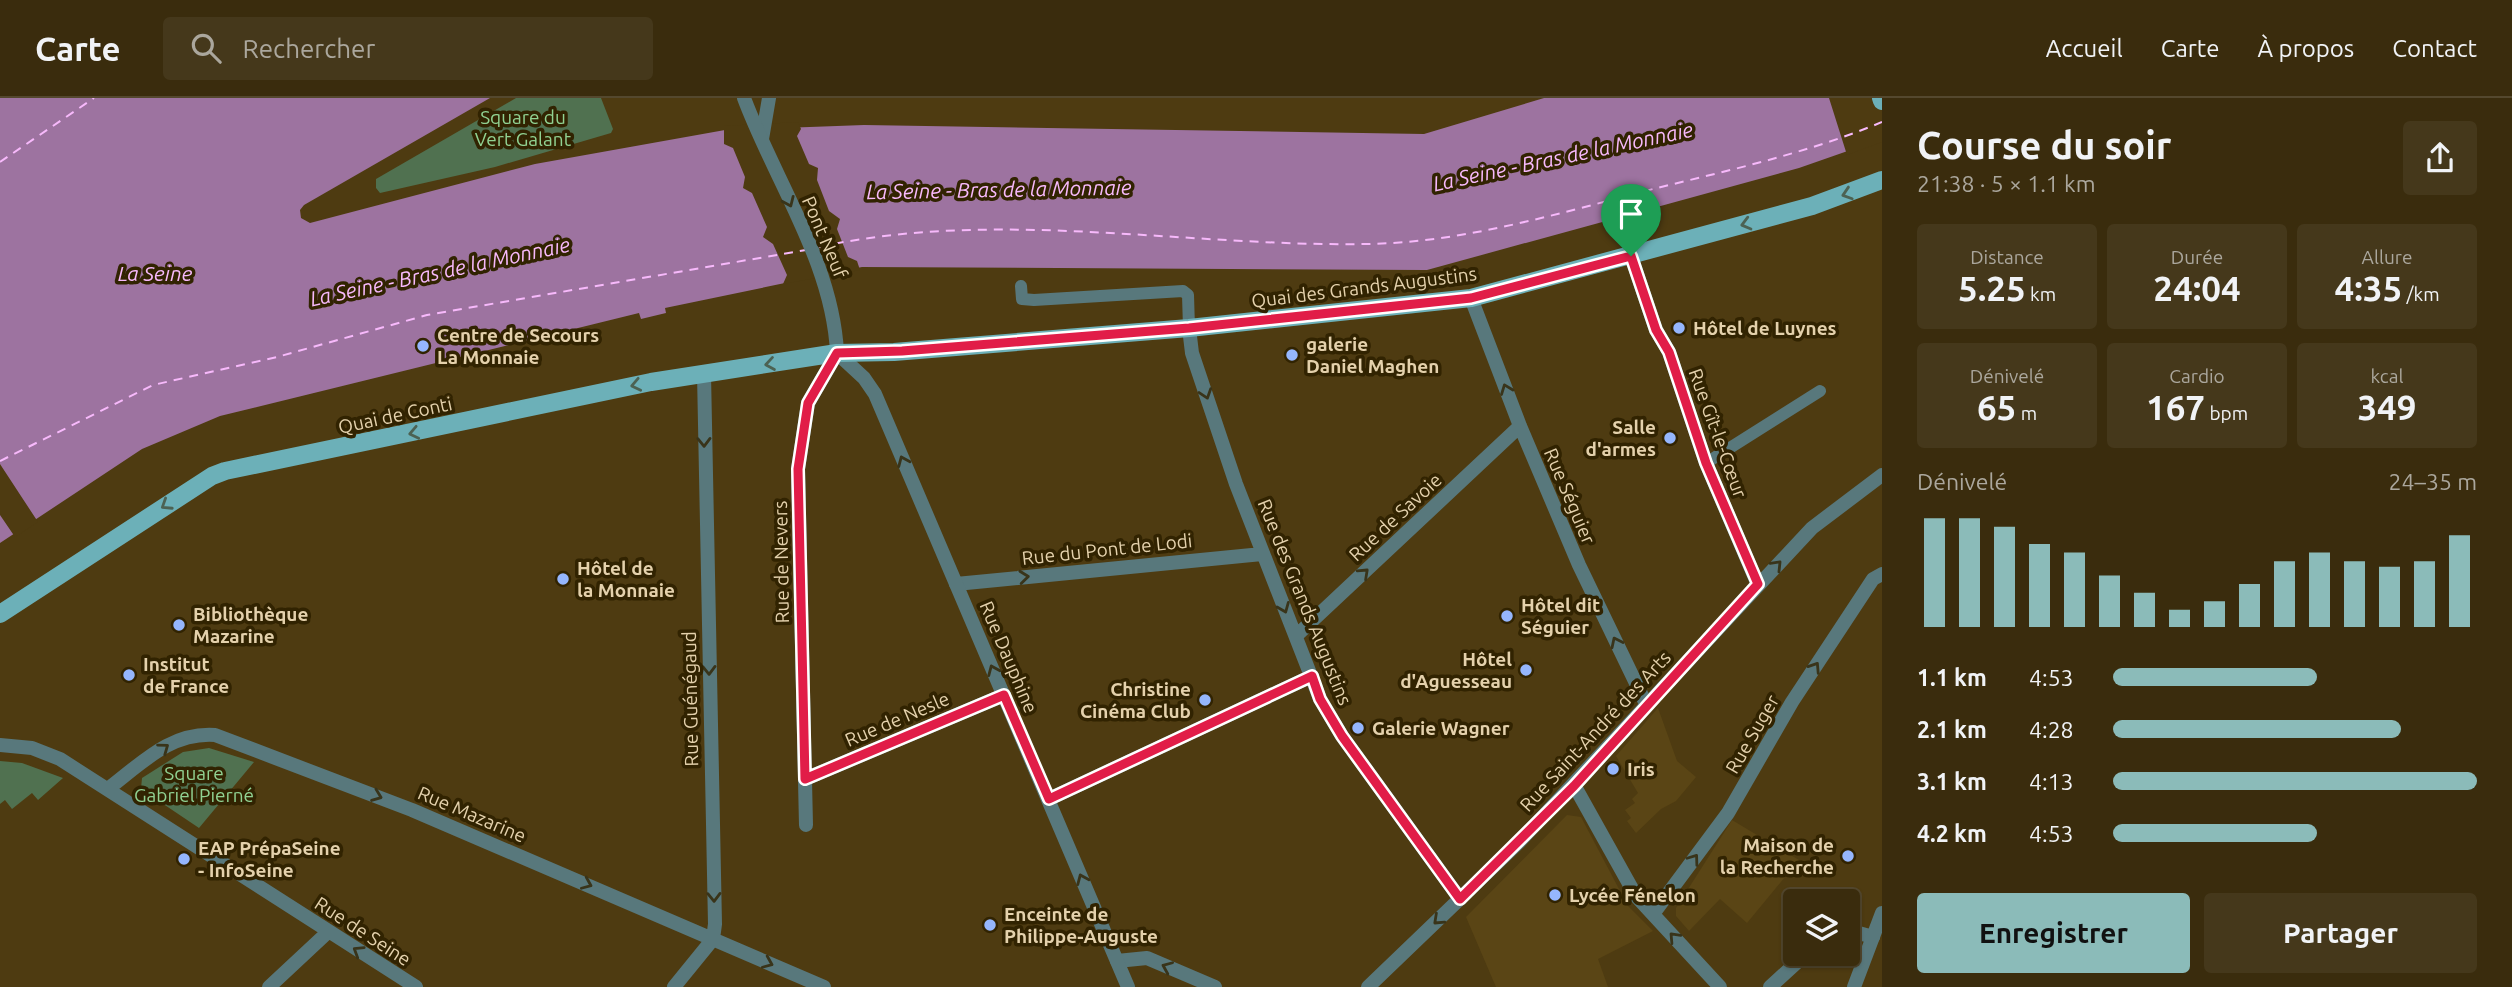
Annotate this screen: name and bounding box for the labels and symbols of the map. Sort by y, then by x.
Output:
park label: Square du Vert Galant [475,106,572,150]
water label: La Seine - Bras de la Monnaie [1431,117,1695,195]
water label: La Seine - Bras de la Monnaie [866,175,1132,203]
pin [1601,184,1661,256]
one-way arrow [1842,186,1854,201]
street label: Pont Neuf [798,193,852,282]
one-way arrow [781,195,795,207]
one-way arrow [1740,215,1752,230]
water label: La Seine - Bras de la Monnaie [308,232,572,310]
water label: La Seine [118,261,193,285]
street label: Quai des Grands Augustins [1250,262,1478,312]
place label: Hôtel de Luynes [1693,317,1837,339]
marker: Hôtel de Luynes [1671,320,1687,336]
place label: Centre de Secours La Monnaie [437,324,599,368]
place label: galerie Daniel Maghen [1306,333,1439,377]
marker: Centre de Secours La Monnaie [415,338,431,354]
marker: galerie Daniel Maghen [1284,347,1300,363]
one-way arrow [764,356,776,371]
street label: Rue Gît-le-Cœur [1684,365,1752,501]
one-way arrow [630,377,642,392]
one-way arrow [1500,383,1514,396]
one-way arrow [1198,388,1212,400]
street label: Quai de Conti [336,392,454,438]
place label: Salle d'armes [1586,416,1656,460]
one-way arrow [408,424,420,439]
marker: Salle d'armes [1662,430,1678,446]
one-way arrow [696,437,711,448]
street label: Rue Séguier [1540,445,1600,547]
one-way arrow [898,455,912,467]
street label: Rue de Savoie [1344,468,1446,566]
street label: Rue des Grands Augustins [1254,496,1356,708]
one-way arrow [161,497,174,510]
street label: Rue de Nevers [769,500,793,624]
street label: Rue du Pont de Lodi [1021,529,1193,569]
place label: Hôtel de la Monnaie [577,557,675,601]
one-way arrow [1768,560,1781,573]
one-way arrow [1356,568,1369,581]
one-way arrow [1019,570,1030,585]
marker: Hôtel de la Monnaie [555,571,571,587]
place label: Hôtel dit Séguier [1521,594,1600,638]
street label: Rue Dauphine [976,598,1042,716]
one-way arrow [1276,601,1290,613]
place label: Bibliothèque Mazarine [193,603,308,647]
marker: Hôtel dit Séguier [1499,608,1515,624]
marker: Bibliothèque Mazarine [171,617,187,633]
street label: Rue Guénégaud [678,631,702,767]
one-way arrow [1611,637,1625,649]
street label: Rue Saint-André des Arts [1515,646,1675,816]
place label: Hôtel d'Aguesseau [1400,648,1512,692]
place label: Institut de France [143,653,229,697]
marker: Hôtel d'Aguesseau [1518,662,1534,678]
one-way arrow [1807,662,1820,675]
one-way arrow [987,664,1001,677]
one-way arrow [701,665,717,676]
marker: Institut de France [121,667,137,683]
place label: Christine Cinéma Club [1080,678,1191,722]
street label: Rue de Nesle [841,687,953,751]
street label: Rue Suger [1721,691,1783,777]
marker: Christine Cinéma Club [1197,692,1213,708]
place label: Galerie Wagner [1372,717,1510,739]
marker: Galerie Wagner [1350,720,1366,736]
one-way arrow [156,743,169,756]
place label: Iris [1627,758,1655,780]
marker: Iris [1605,761,1621,777]
park label: Square Gabriel Pierné [134,762,254,806]
street label: Rue Mazarine [415,781,529,847]
one-way arrow [370,787,382,801]
place label: Maison de la Recherche [1720,834,1834,878]
place label: EAP PrépaSeine - InfoSeine [198,837,341,881]
marker: Maison de la Recherche [1840,848,1856,864]
marker: EAP PrépaSeine - InfoSeine [176,851,192,867]
one-way arrow [1686,854,1698,867]
one-way arrow [1076,874,1090,886]
one-way arrow [579,876,592,890]
place label: Lycée Fénelon [1569,884,1696,906]
marker: Lycée Fénelon [1547,887,1563,903]
street label: Rue de Seine [311,892,415,970]
one-way arrow [707,892,722,903]
place label: Enceinte de Philippe-Auguste [1004,903,1158,947]
one-way arrow [1433,912,1446,924]
marker: Enceinte de Philippe-Auguste [982,917,998,933]
one-way arrow [1670,932,1682,945]
one-way arrow [352,946,365,959]
one-way arrow [761,955,773,969]
one-way arrow [1162,961,1174,975]

